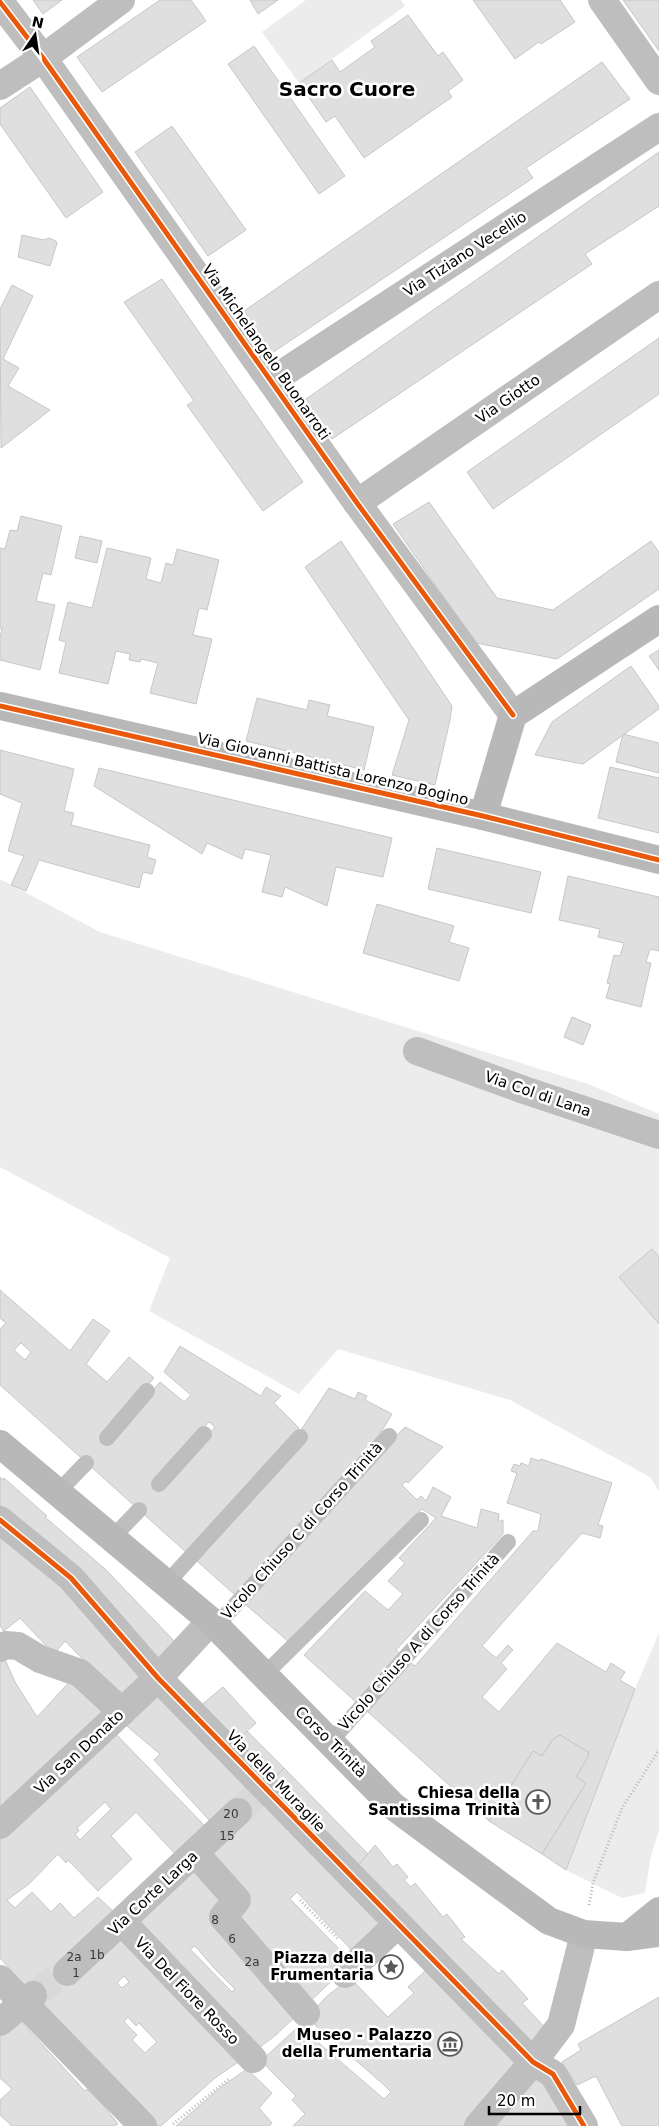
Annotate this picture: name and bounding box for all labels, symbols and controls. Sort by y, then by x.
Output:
north arrow [10,10,60,60]
text: N [30,13,45,31]
district label: Sacro Cuore [279,77,415,101]
street label: Via Tiziano Vecellio [400,207,530,301]
street label: Via Michelangelo Buonarroti [198,261,334,443]
street label: Via Giotto [473,370,543,428]
street label: Via Giovanni Battista Lorenzo Bogino [196,729,470,809]
street label: Via Col di Lana [482,1067,594,1121]
street label: Vicolo Chiuso C di Corso Trinità [218,1439,386,1623]
street label: Vicolo Chiuso A di Corso Trinità [335,1550,503,1734]
street label: Corso Trinità [292,1703,370,1781]
street label: Via San Donato [31,1706,127,1798]
street label: Via delle Muraglie [223,1727,329,1835]
place label: Chiesa della Santissima Trinità [368,1784,520,1819]
church icon: Chiesa della Santissima Trinità [525,1789,551,1815]
house number: 20 [223,1807,239,1821]
house number: 15 [219,1829,235,1843]
street label: Via Corte Larga [104,1847,202,1939]
house number: 8 [211,1913,219,1927]
house number: 6 [228,1932,236,1946]
street label: Via Del Fiore Rosso [131,1934,243,2048]
house number: 1b [89,1948,105,1962]
place label: Piazza della Frumentaria [270,1949,374,1984]
house number: 2a [67,1950,82,1964]
place icon: Piazza della Frumentaria [378,1954,404,1980]
house number: 2a [245,1955,260,1969]
house number: 1 [72,1966,80,1980]
place label: Museo - Palazzo della Frumentaria [282,2026,432,2061]
museum icon: Museo - Palazzo della Frumentaria [437,2031,463,2057]
scale bar [489,2084,580,2116]
text: 20 m [497,2092,535,2110]

